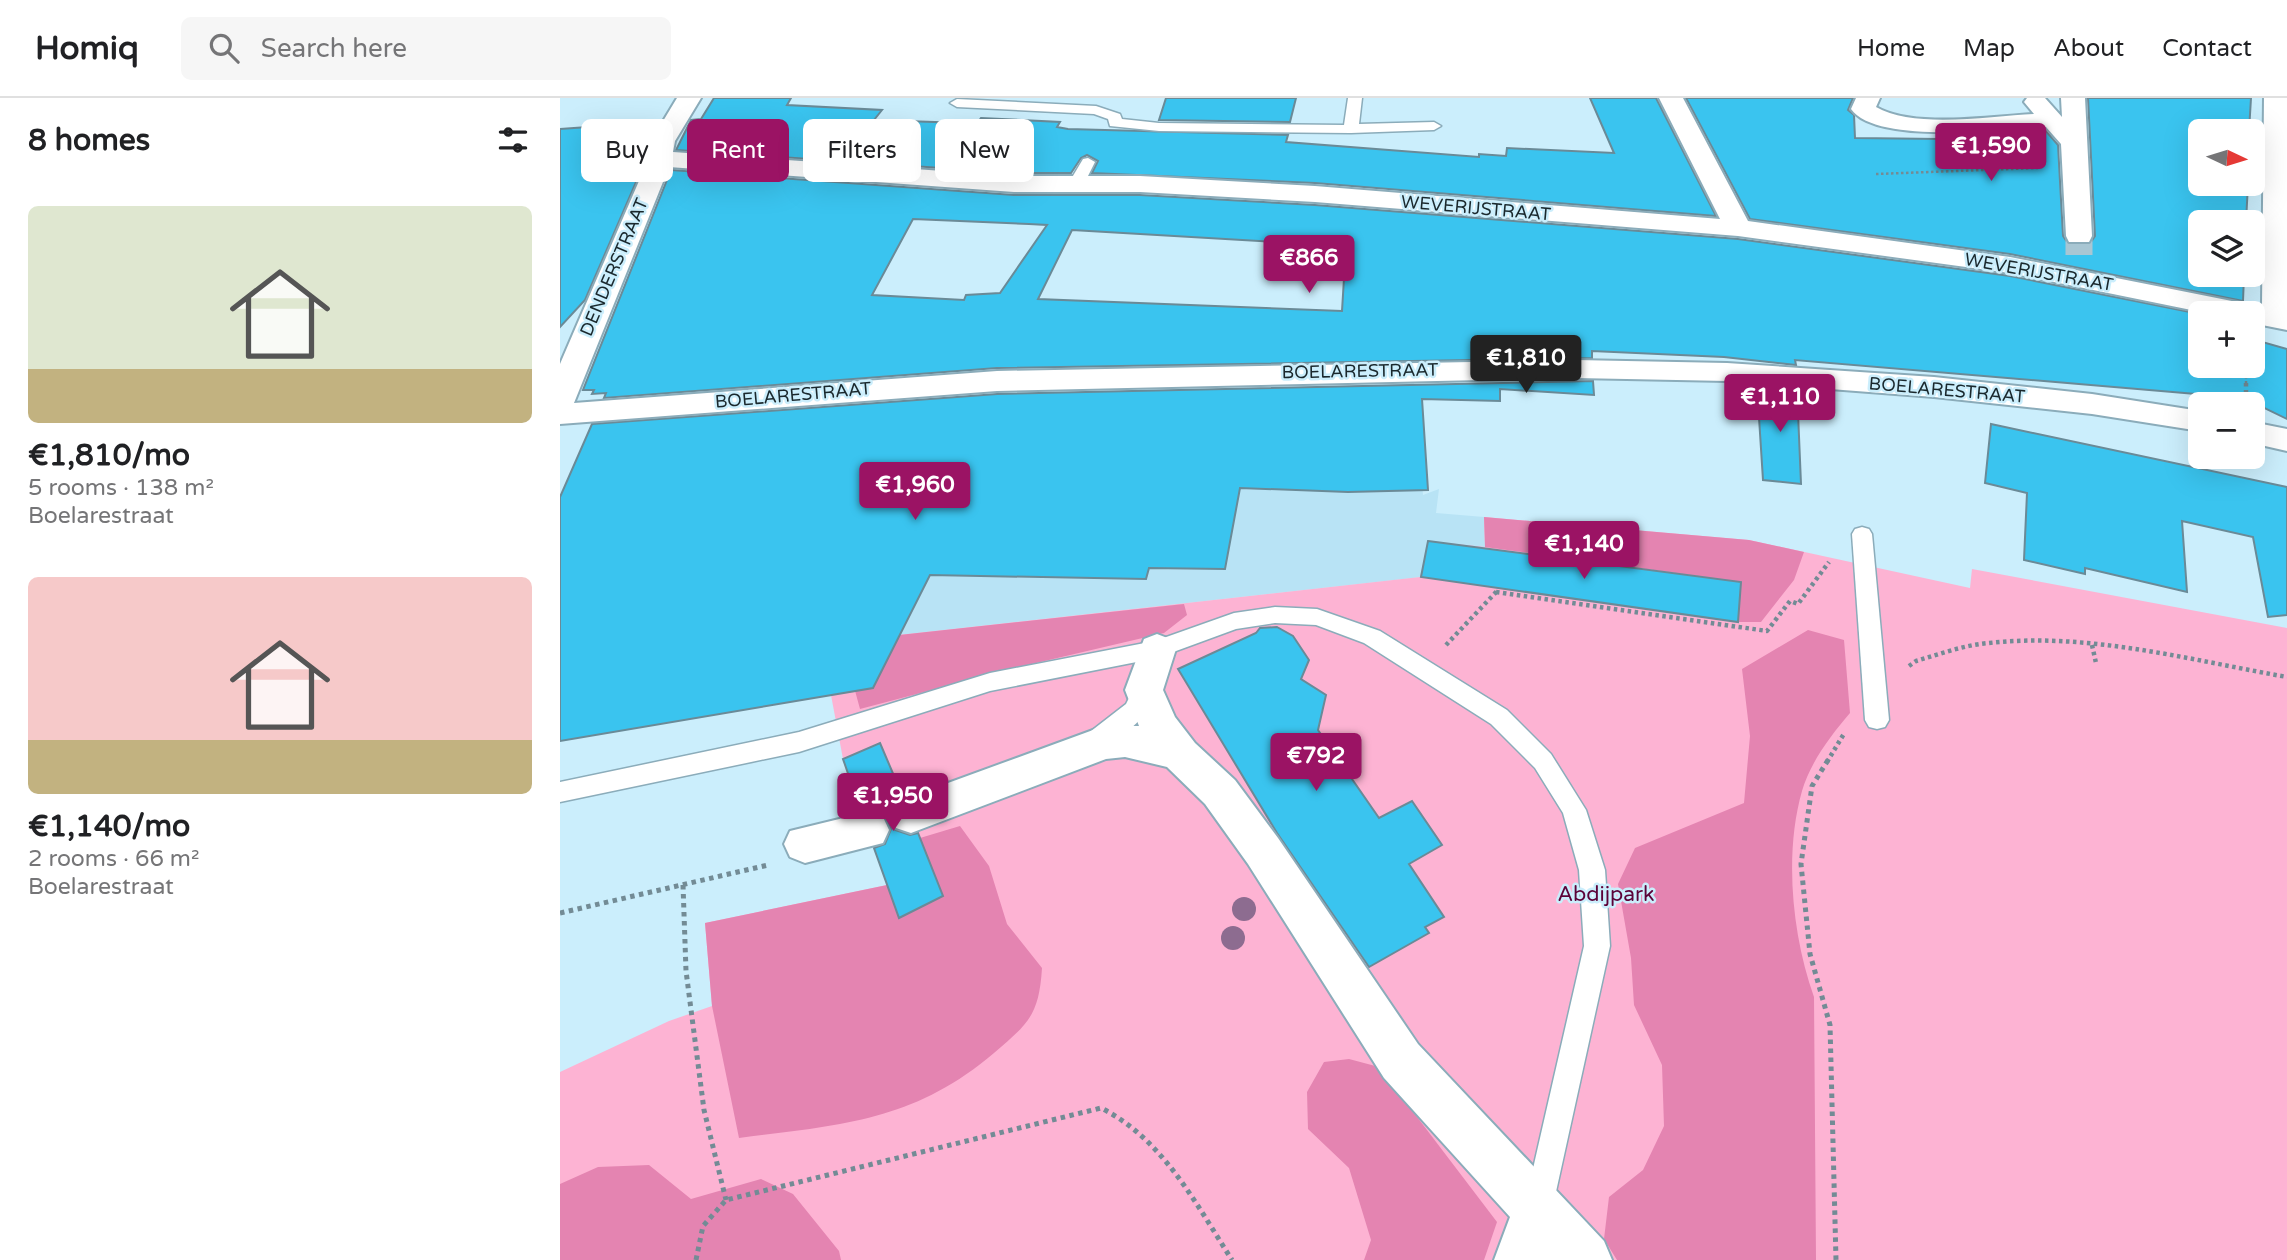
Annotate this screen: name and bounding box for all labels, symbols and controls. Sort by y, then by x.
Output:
search box [181,17,671,80]
text: Homiq [35,29,139,68]
icon: search [205,29,243,67]
text: Search here [261,33,407,64]
text: Home [1857,34,1925,63]
text: Map [1963,34,2015,63]
text: About [2053,34,2124,63]
text: Contact [2162,34,2252,63]
chip: Buy [581,119,673,182]
chip: Rent [687,119,789,182]
chip: Filters [803,119,921,182]
chip: New [935,119,1034,182]
north arrow [2188,119,2264,196]
map controls [2188,119,2265,469]
icon: filters [494,121,532,159]
text: 8 homes [28,122,150,159]
pin: €1,590 [1934,123,2048,183]
text: €1,590 [1951,132,2031,160]
street label: WEVERIJSTRAAT [1400,190,1552,226]
street label: DENDERSTRAAT [575,195,653,339]
button: layers [2188,210,2265,287]
pin: €866 [1268,236,1350,295]
text: €866 [1279,244,1339,272]
street label: WEVERIJSTRAAT [1963,248,2115,296]
icon: home [217,251,343,377]
button: + [2188,301,2265,378]
pin: €1,810 [1469,336,1583,395]
text: €1,810 [1486,344,1566,372]
street label: BOELARESTRAAT [1281,359,1439,383]
street label: BOELARESTRAAT [1868,372,2026,408]
pin: €1,110 [1723,374,1837,434]
street label: BOELARESTRAAT [714,377,872,413]
text: €1,110 [1740,383,1820,411]
button: − [2188,392,2265,469]
text: €1,810/mo [28,437,190,474]
pin: €1,960 [858,462,972,522]
text: €1,960 [875,471,955,499]
text: 5 rooms · 138 m² [28,474,214,502]
text: Boelarestraat [28,502,174,530]
pin: €1,140 [1527,522,1641,581]
text: €1,140 [1544,530,1624,558]
icon: home [217,622,343,748]
pin: €792 [1275,734,1357,793]
text: €792 [1286,742,1346,770]
pin: €1,950 [836,774,950,833]
text: €1,950 [853,782,933,810]
text: €1,140/mo [28,808,190,845]
text: 2 rooms · 66 m² [28,845,199,873]
text: Boelarestraat [28,873,174,901]
park label: Abdijpark [1557,882,1655,907]

